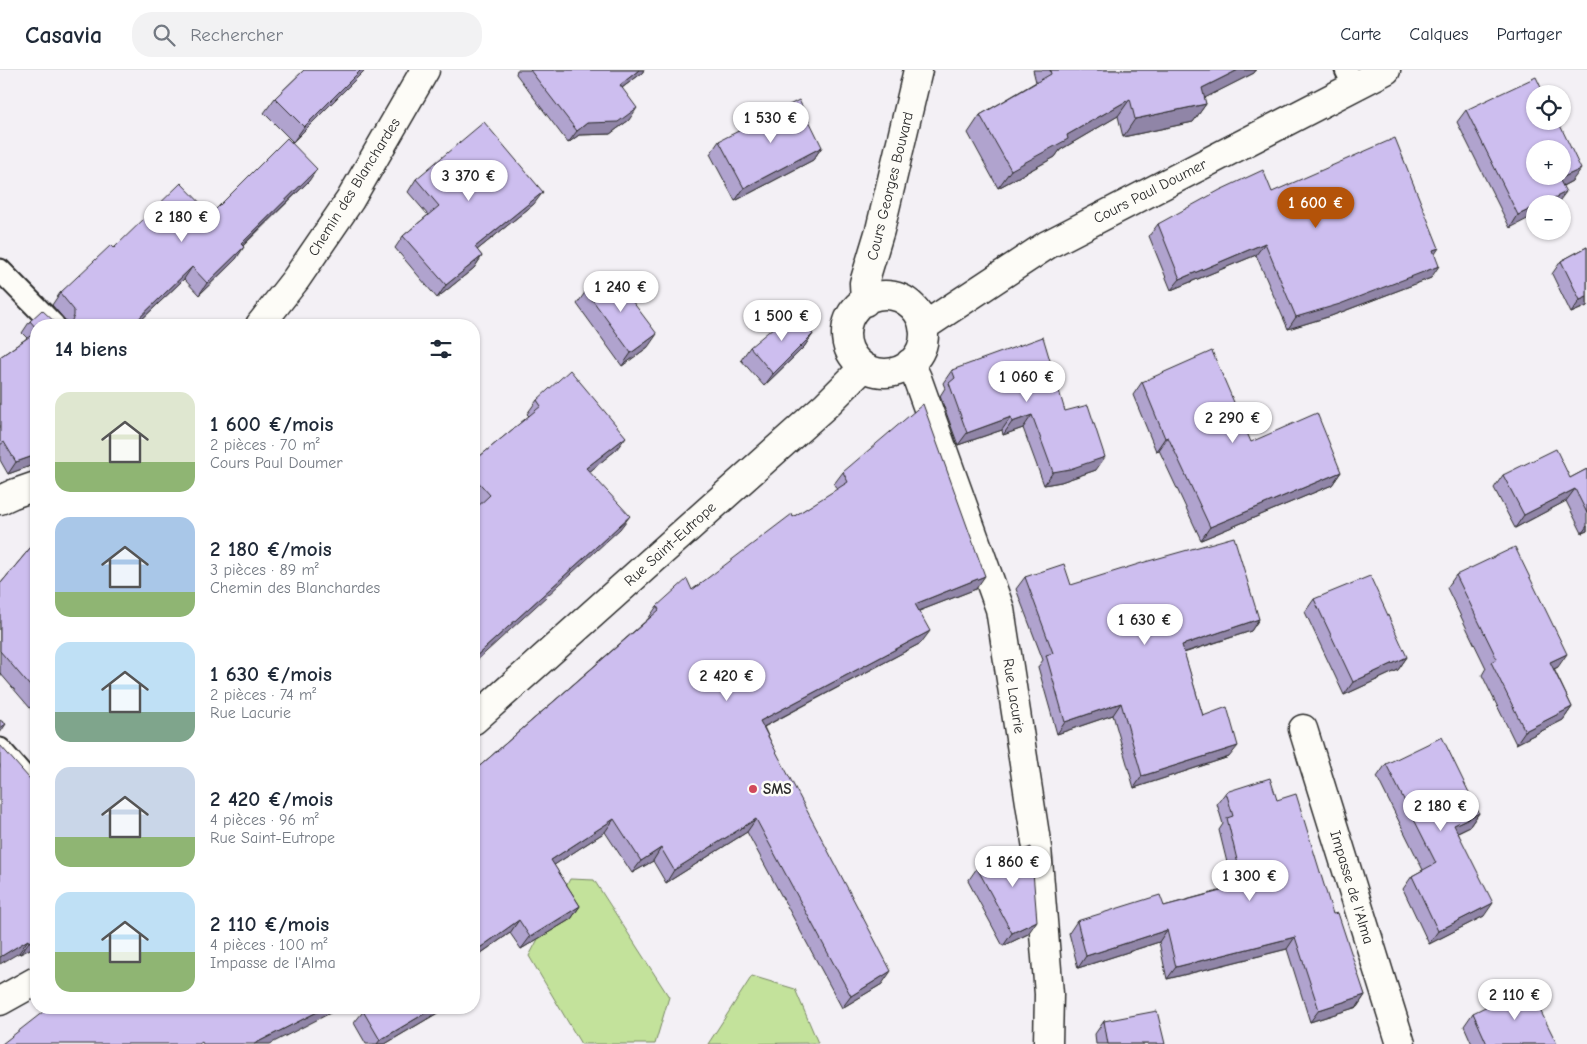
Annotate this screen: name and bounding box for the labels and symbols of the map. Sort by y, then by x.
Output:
pin: 1 530 € [725,102,817,144]
street label: Cours Georges Bouvard [863,110,917,262]
street label: Chemin des Blanchardes [304,115,404,259]
street label: Cours Paul Doumer [1090,155,1210,227]
pin: 3 370 € [423,160,515,202]
pin: 1 600 € [1270,186,1362,229]
pin: 2 180 € [136,200,228,243]
pin: 1 240 € [575,270,667,313]
pin: 1 500 € [736,300,828,342]
pin: 1 060 € [981,360,1073,403]
pin: 2 290 € [1187,402,1279,444]
street label: Rue Saint-Eutrope [620,498,720,590]
pin: 1 630 € [1099,604,1191,646]
street label: Rue Lacurie [999,657,1029,735]
pin: 2 420 € [681,660,773,702]
place label: SMS [763,780,791,798]
marker: SMS [747,783,759,795]
pin: 2 180 € [1395,790,1487,832]
street label: Impasse de l'Alma [1326,828,1378,946]
pin: 1 860 € [967,846,1059,888]
pin: 1 300 € [1204,860,1296,902]
pin: 2 110 € [1469,978,1561,1021]

